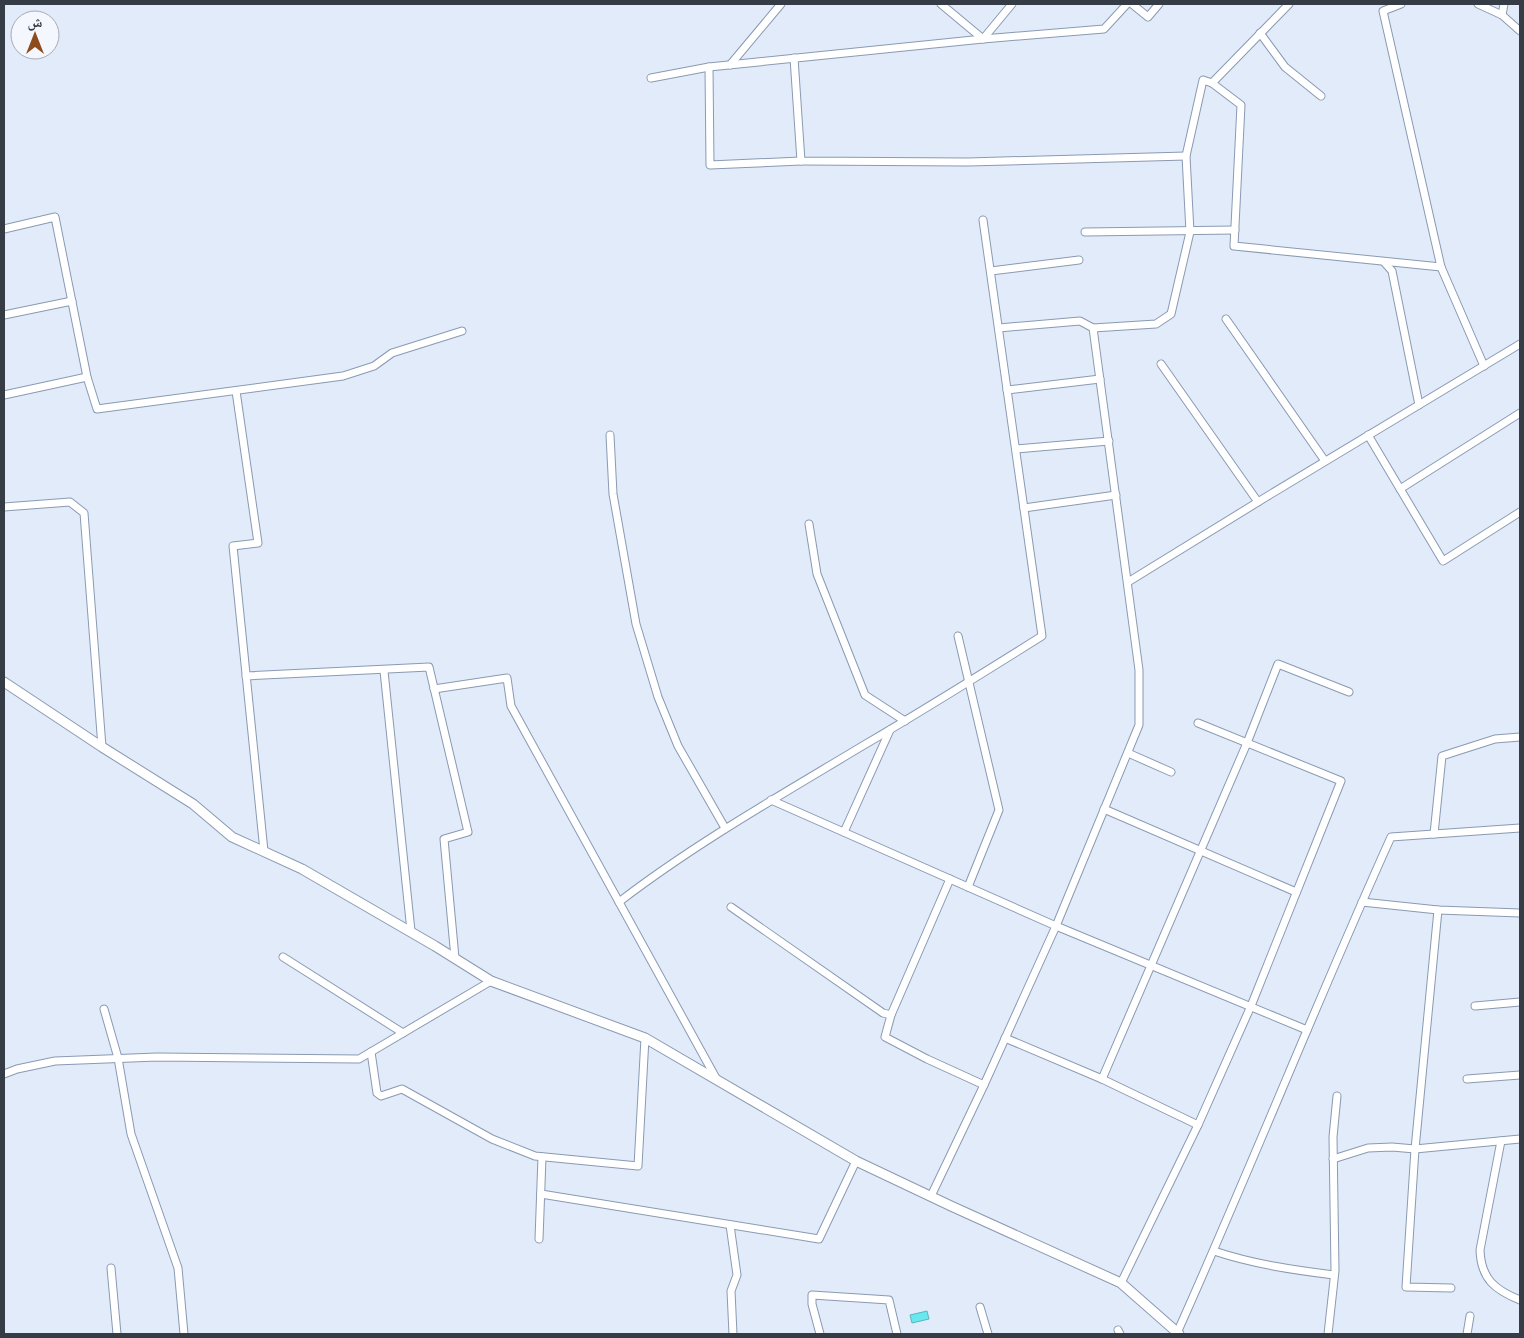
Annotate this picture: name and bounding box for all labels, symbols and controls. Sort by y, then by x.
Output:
north arrow [10,10,60,60]
text: ش [28,13,43,31]

